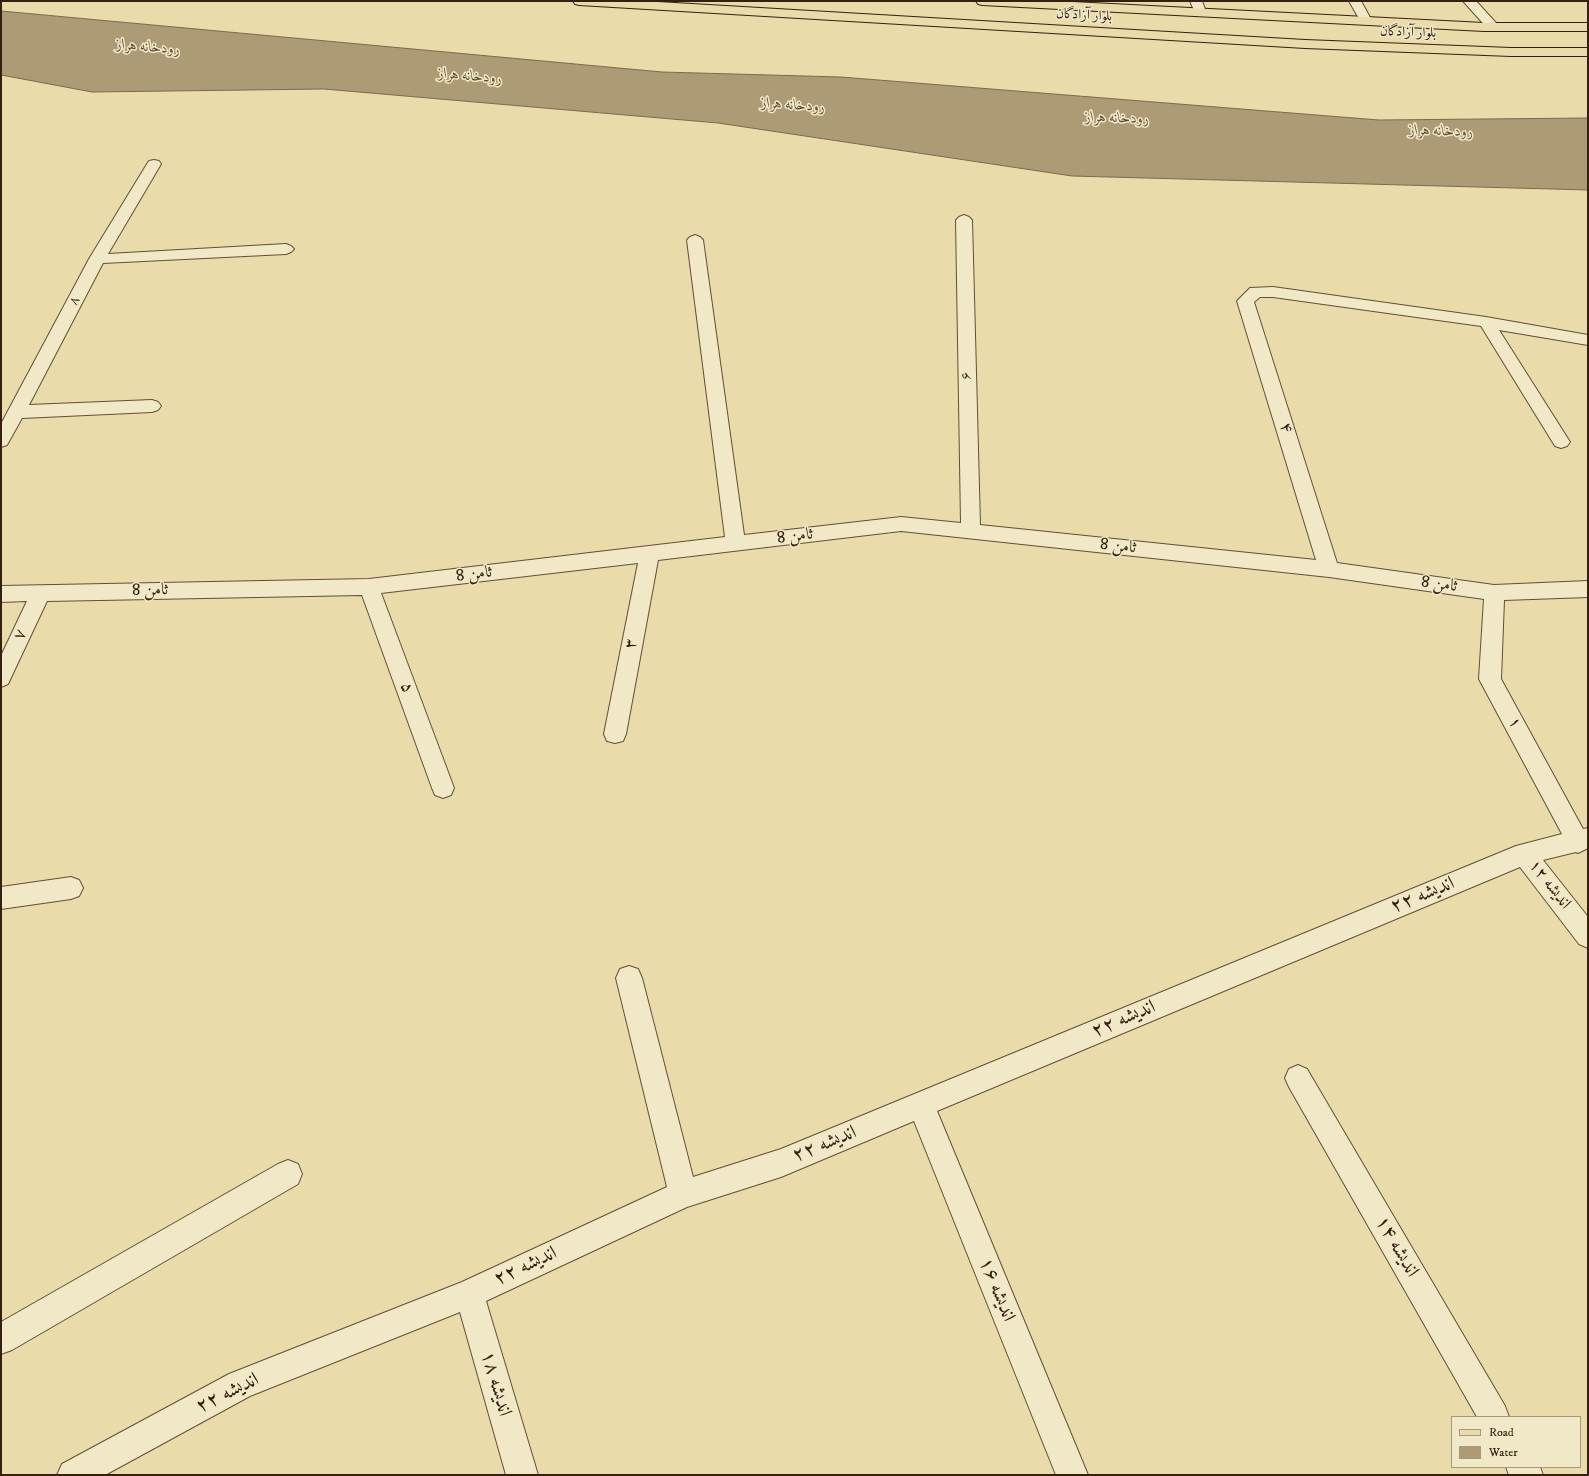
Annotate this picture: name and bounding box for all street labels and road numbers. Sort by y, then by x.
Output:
street label: بلوار آزادگان [1055,6,1113,26]
street label: بلوار آزادگان [1380,24,1436,42]
street label: ۸ [66,294,84,308]
street label: ۶ [959,372,975,380]
street label: ۴ [1274,420,1296,436]
street label: ثامن 8 [776,525,814,549]
street label: ثامن 8 [1099,535,1137,559]
street label: ثامن 8 [455,563,493,587]
street label: ثامن 8 [1420,572,1458,598]
street label: ثامن 8 [132,580,168,602]
street label: ۷ [10,626,32,644]
street label: ۳ [621,637,643,651]
street label: ۵ [395,680,417,696]
street label: ۱ [1503,714,1525,732]
street label: اندیشه ۱۲ [1523,856,1575,914]
street label: اندیشه ۲۲ [1388,872,1458,920]
street label: اندیشه ۲۲ [1089,996,1159,1044]
street label: اندیشه ۲۲ [790,1121,860,1169]
street label: اندیشه ۱۴ [1369,1212,1423,1282]
street label: اندیشه ۲۲ [491,1242,561,1292]
street label: اندیشه ۱۶ [972,1255,1020,1325]
street label: اندیشه ۱۸ [474,1349,516,1419]
street label: اندیشه ۲۲ [193,1369,263,1419]

